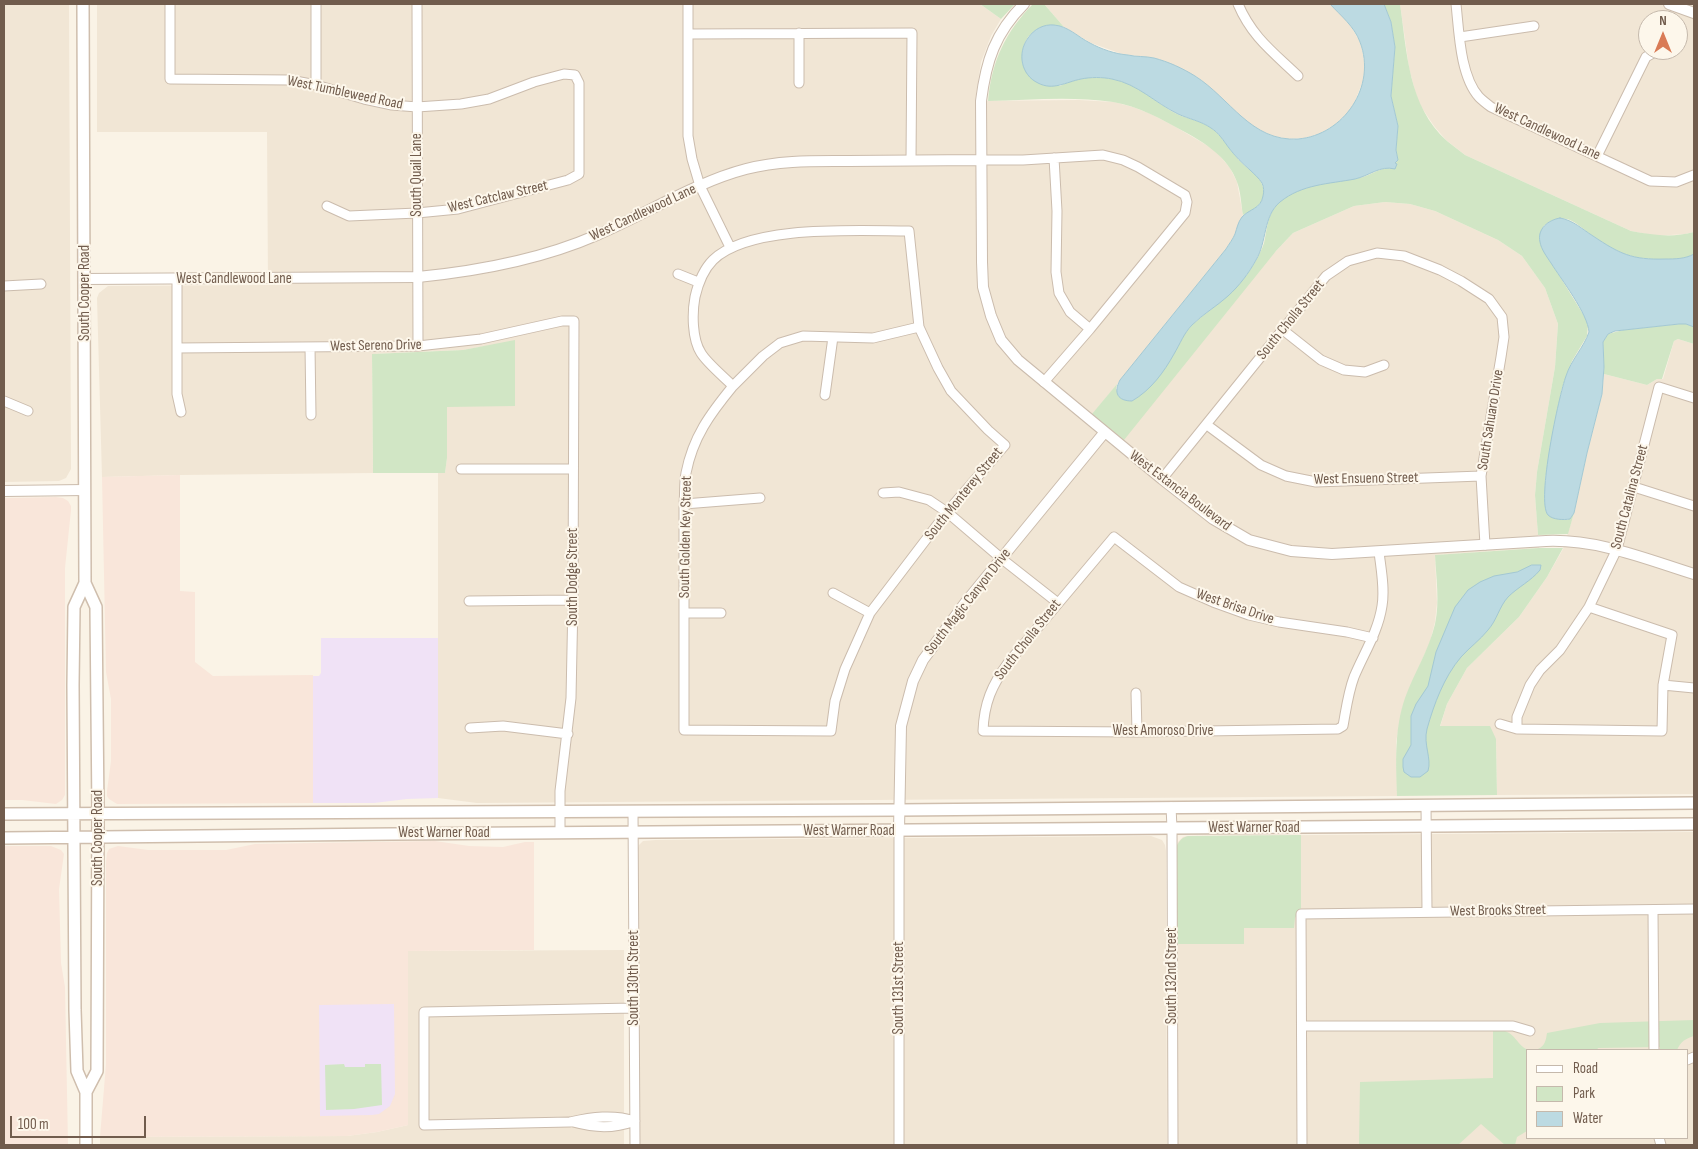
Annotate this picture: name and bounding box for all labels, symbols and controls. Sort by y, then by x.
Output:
north arrow [1638,10,1688,60]
text: N [1659,12,1667,29]
street label: West Tumbleweed Road [285,72,405,114]
street label: West Candlewood Lane [1491,99,1603,165]
street label: South Quail Lane [408,133,426,217]
street label: West Catclaw Street [446,177,550,217]
street label: West Candlewood Lane [587,180,699,246]
street label: South Cooper Road [76,245,94,341]
street label: West Candlewood Lane [176,270,292,288]
street label: South Cholla Street [1253,276,1329,364]
street label: West Sereno Drive [330,336,422,356]
street label: South Sahuaro Drive [1474,368,1508,472]
street label: South Catalina Street [1607,443,1653,551]
street label: South Monterey Street [921,444,1007,544]
street label: West Estancia Boulevard [1126,447,1234,535]
street label: West Ensueno Street [1313,469,1419,489]
street label: South Golden Key Street [676,476,696,598]
street label: South Dodge Street [564,528,582,626]
street label: South Magic Canyon Drive [921,545,1015,659]
street label: West Brisa Drive [1194,585,1276,629]
street label: South Cholla Street [991,596,1065,684]
street label: West Amoroso Drive [1113,722,1213,740]
street label: South Cooper Road [89,790,107,886]
street label: West Warner Road [1208,819,1300,837]
street label: West Warner Road [803,822,895,840]
street label: West Warner Road [398,824,490,842]
street label: West Brooks Street [1450,901,1546,921]
street label: South 132nd Street [1163,928,1181,1024]
street label: South 130th Street [625,930,643,1026]
street label: South 131st Street [890,941,908,1035]
legend [1526,1049,1688,1139]
text: Road [1573,1059,1598,1078]
text: Park [1573,1084,1595,1103]
scale bar [12,1106,149,1138]
text: Water [1573,1109,1603,1128]
text: 100 m [18,1115,49,1134]

